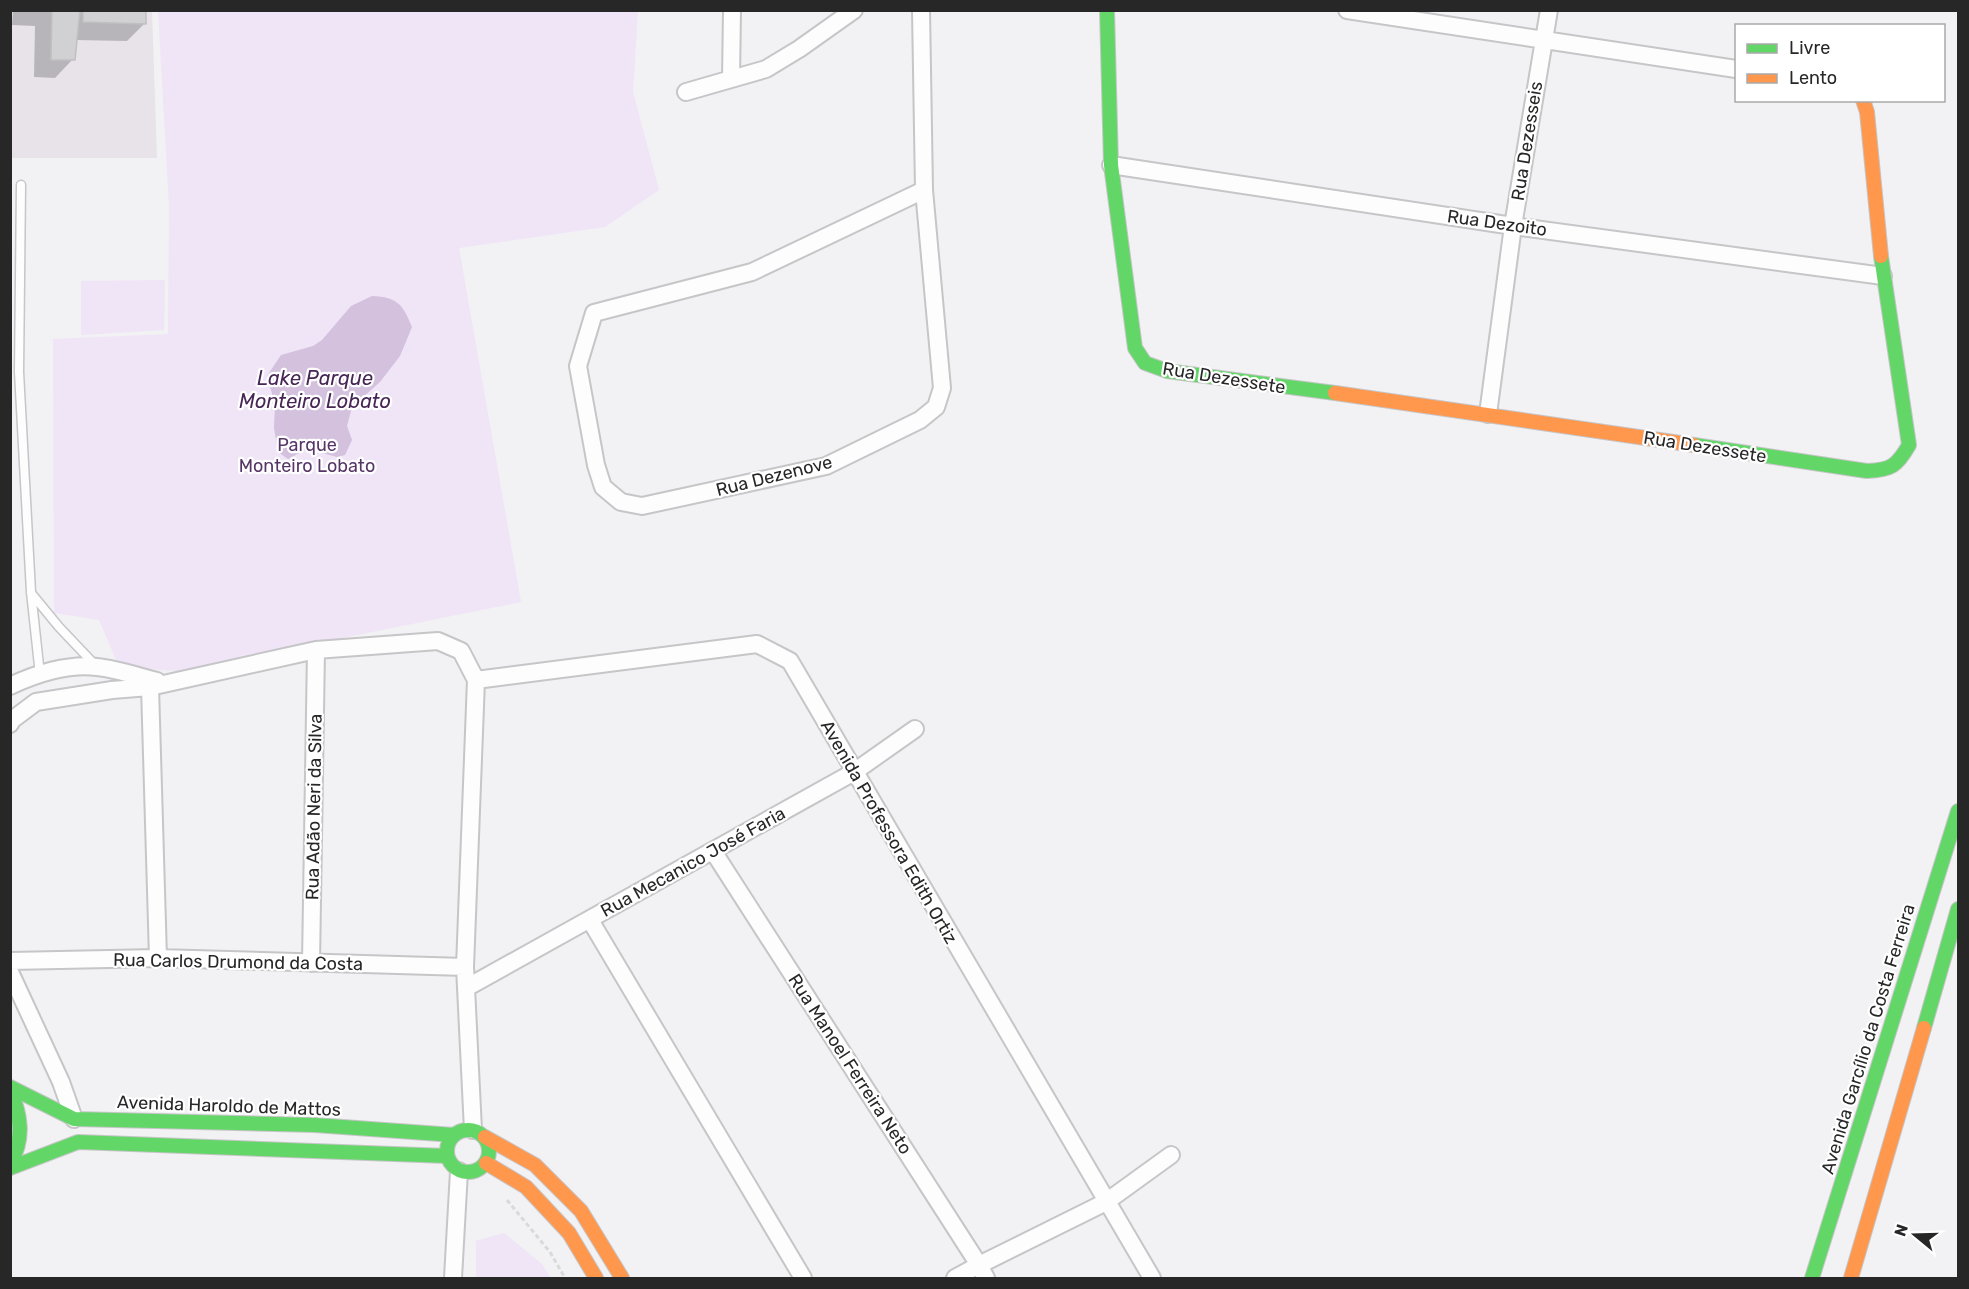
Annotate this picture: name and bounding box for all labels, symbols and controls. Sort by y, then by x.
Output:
legend [1735,24,1945,102]
text: Livre [1789,37,1830,59]
text: Lento [1789,67,1837,89]
street label: Rua Dezesseis [1507,80,1547,202]
street label: Rua Dezoito [1446,205,1548,241]
street label: Rua Dezessete [1161,357,1287,399]
water label: Lake Parque Monteiro Lobato [239,366,391,413]
street label: Rua Dezessete [1642,426,1768,468]
park label: Parque Monteiro Lobato [239,434,375,477]
street label: Rua Dezenove [714,451,834,501]
street label: Rua Adão Neri da Silva [301,714,327,900]
street label: Avenida Professora Edith Ortiz [816,716,962,948]
street label: Rua Mecanico José Faria [597,802,789,922]
street label: Avenida Garcílio da Costa Ferreira [1816,901,1920,1177]
street label: Rua Carlos Drumond da Costa [113,949,363,975]
street label: Rua Manoel Ferreira Neto [783,970,917,1158]
street label: Avenida Haroldo de Mattos [117,1091,341,1121]
north arrow [1885,1205,1945,1265]
text: N [1890,1222,1912,1239]

